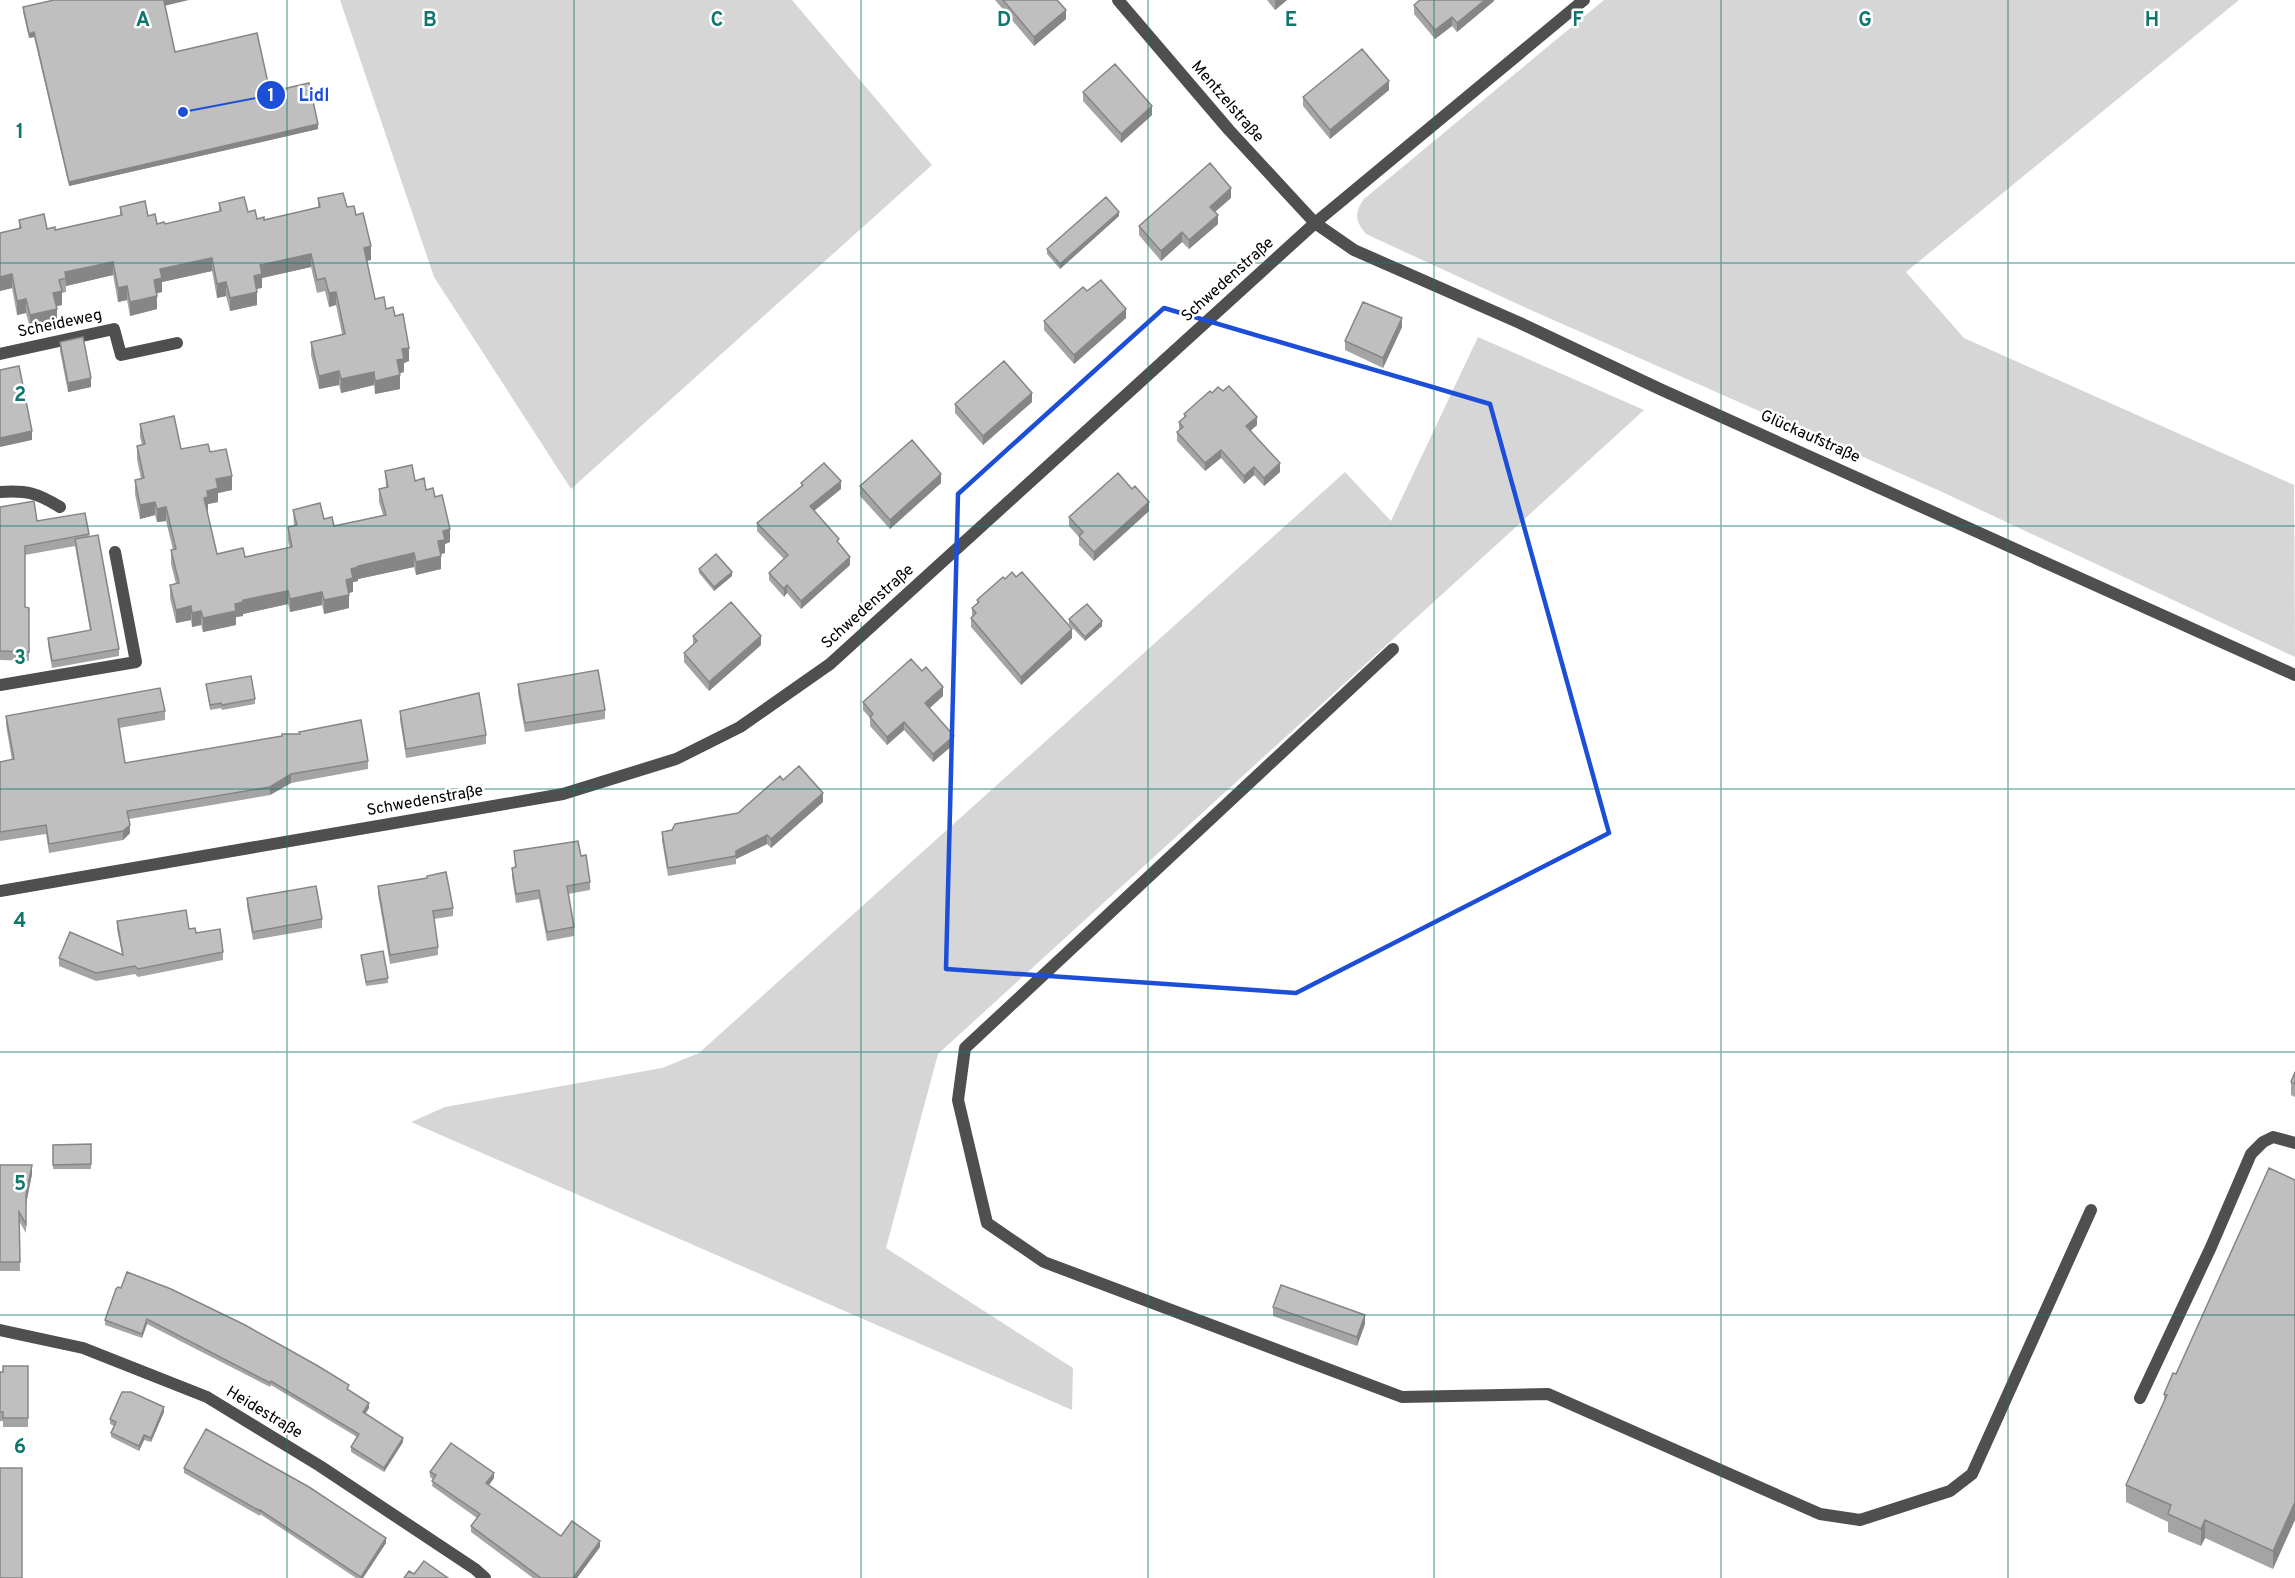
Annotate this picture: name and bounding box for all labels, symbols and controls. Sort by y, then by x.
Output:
text: A [136,8,150,34]
text: B [423,8,437,34]
text: C [711,8,723,34]
text: D [997,8,1011,34]
text: E [1285,8,1297,34]
text: F [1572,8,1584,34]
text: G [1858,8,1872,34]
text: H [2145,8,2159,34]
street label: Mentzelstraße [1186,57,1268,147]
callout: Lidl [256,77,341,113]
text: 1 [267,85,275,108]
text: Lidl [299,85,329,108]
text: 1 [16,120,24,146]
street label: Schwedenstraße [1178,233,1278,327]
street label: Scheideweg [16,305,104,343]
text: 2 [14,383,26,409]
street label: Glückaufstraße [1757,406,1863,468]
street label: Schwedenstraße [818,560,918,654]
text: 3 [14,646,26,672]
street label: Schwedenstraße [365,781,485,821]
text: 4 [14,909,26,935]
text: 5 [14,1172,26,1198]
street label: Heidestraße [222,1382,306,1444]
text: 6 [14,1435,26,1461]

